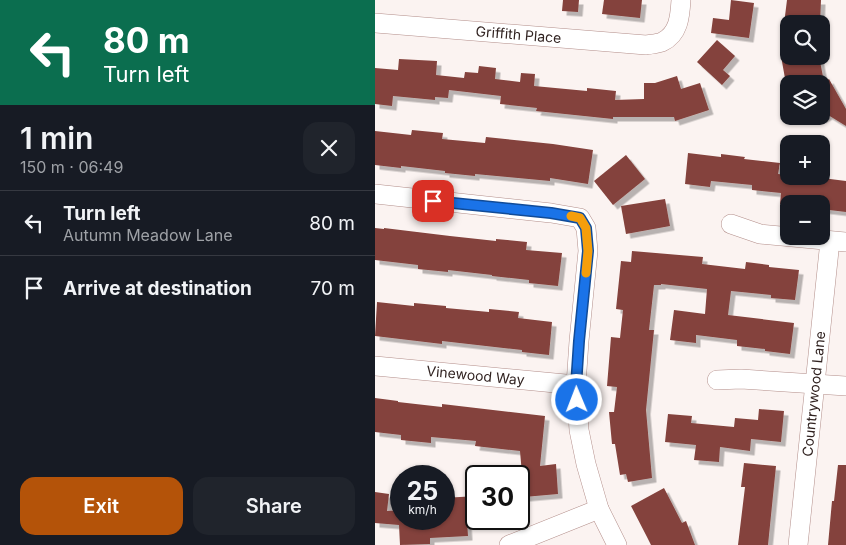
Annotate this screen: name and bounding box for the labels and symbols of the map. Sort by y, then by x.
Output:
street label: Griffith Place [475,22,562,46]
pin [412,180,454,222]
street label: Countrywood Lane [798,330,828,457]
street label: Vinewood Way [426,362,526,388]
position arrow [550,373,602,425]
speed limit sign: 30 [465,465,530,530]

